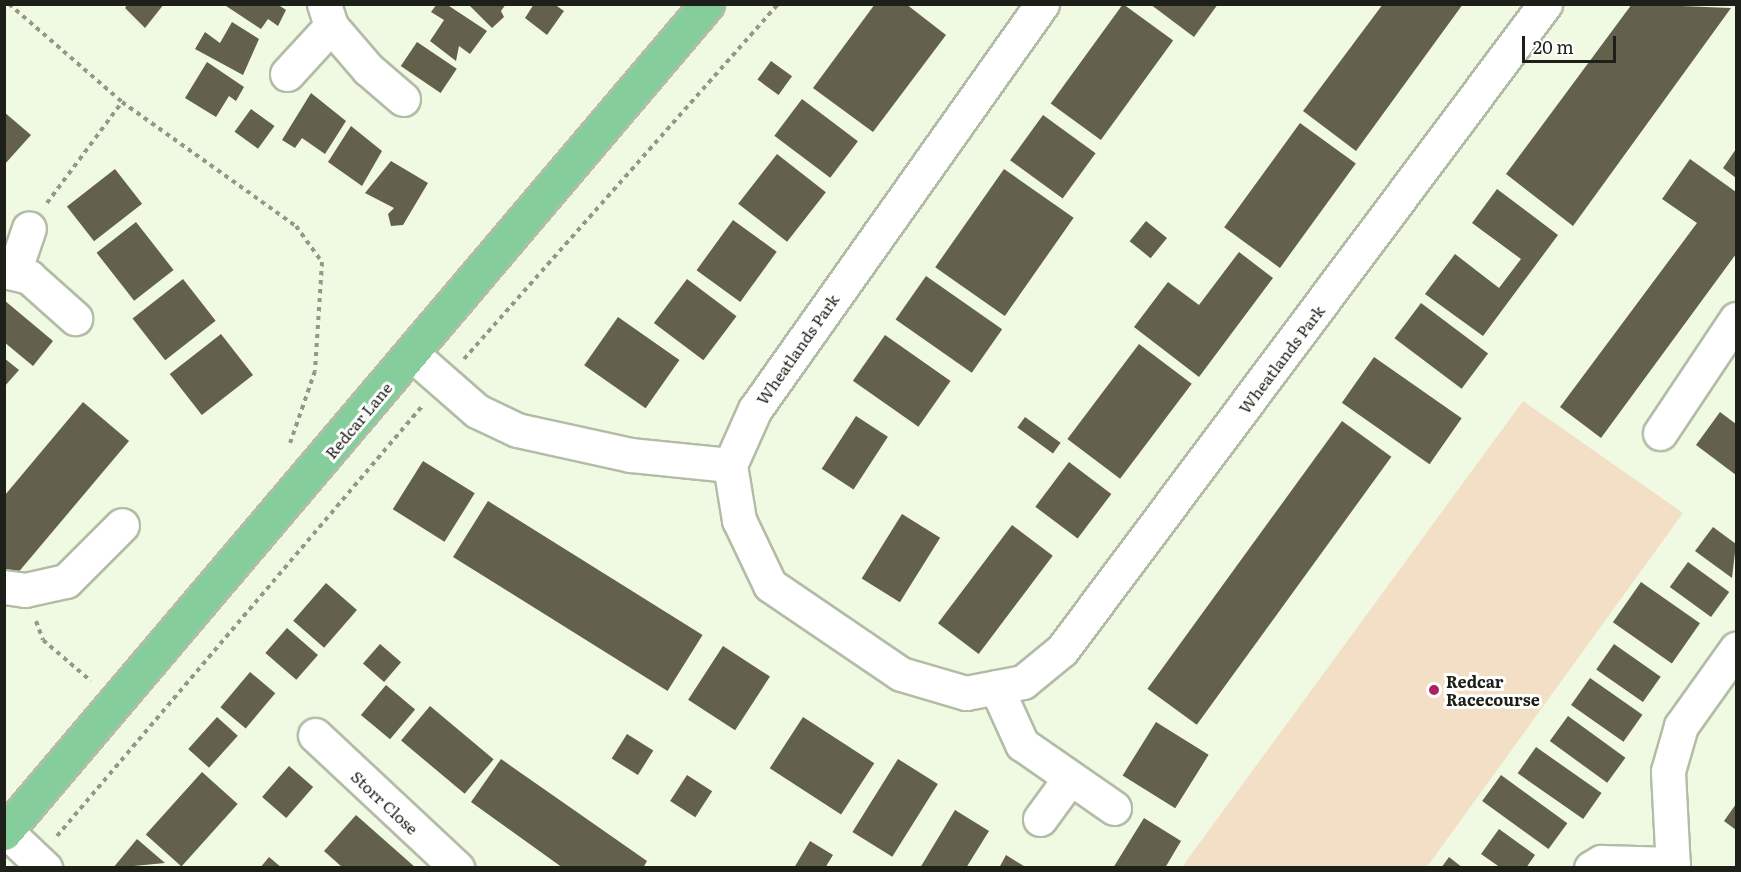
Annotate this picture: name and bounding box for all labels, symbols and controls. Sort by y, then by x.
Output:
scale bar [1525,24,1620,62]
text: 20 m [1533,33,1574,60]
street label: Wheatlands Park [752,290,842,408]
street label: Wheatlands Park [1234,301,1328,417]
street label: Redcar Lane [321,378,395,462]
place label: Redcar Racecourse [1446,671,1540,709]
marker: Redcar Racecourse [1427,683,1441,697]
street label: Storr Close [348,766,422,838]

